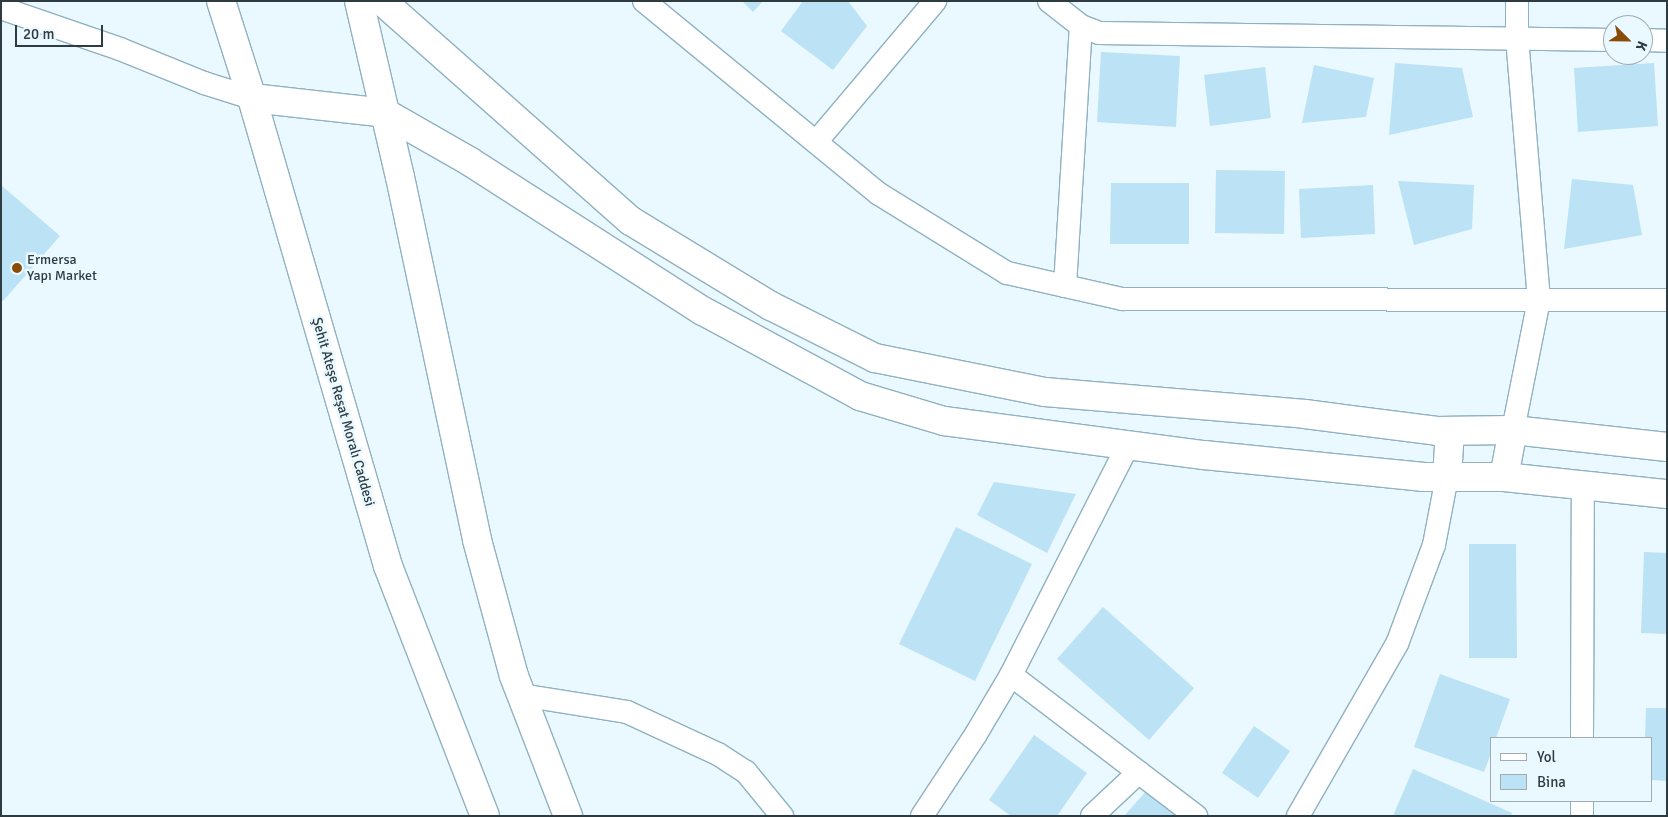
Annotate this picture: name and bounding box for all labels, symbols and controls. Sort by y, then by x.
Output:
scale bar [18,15,105,47]
north arrow [1603,15,1653,65]
text: 20 m [23,25,54,43]
text: K [1632,38,1651,53]
place label: Ermersa Yapı Market [27,252,97,284]
marker: Ermersa Yapı Market [11,262,23,274]
street label: Şehit Ateşe Reşat Moralı Caddesi [308,316,378,508]
legend [1490,737,1653,802]
text: Yol [1537,748,1556,766]
text: Bina [1537,773,1566,791]

